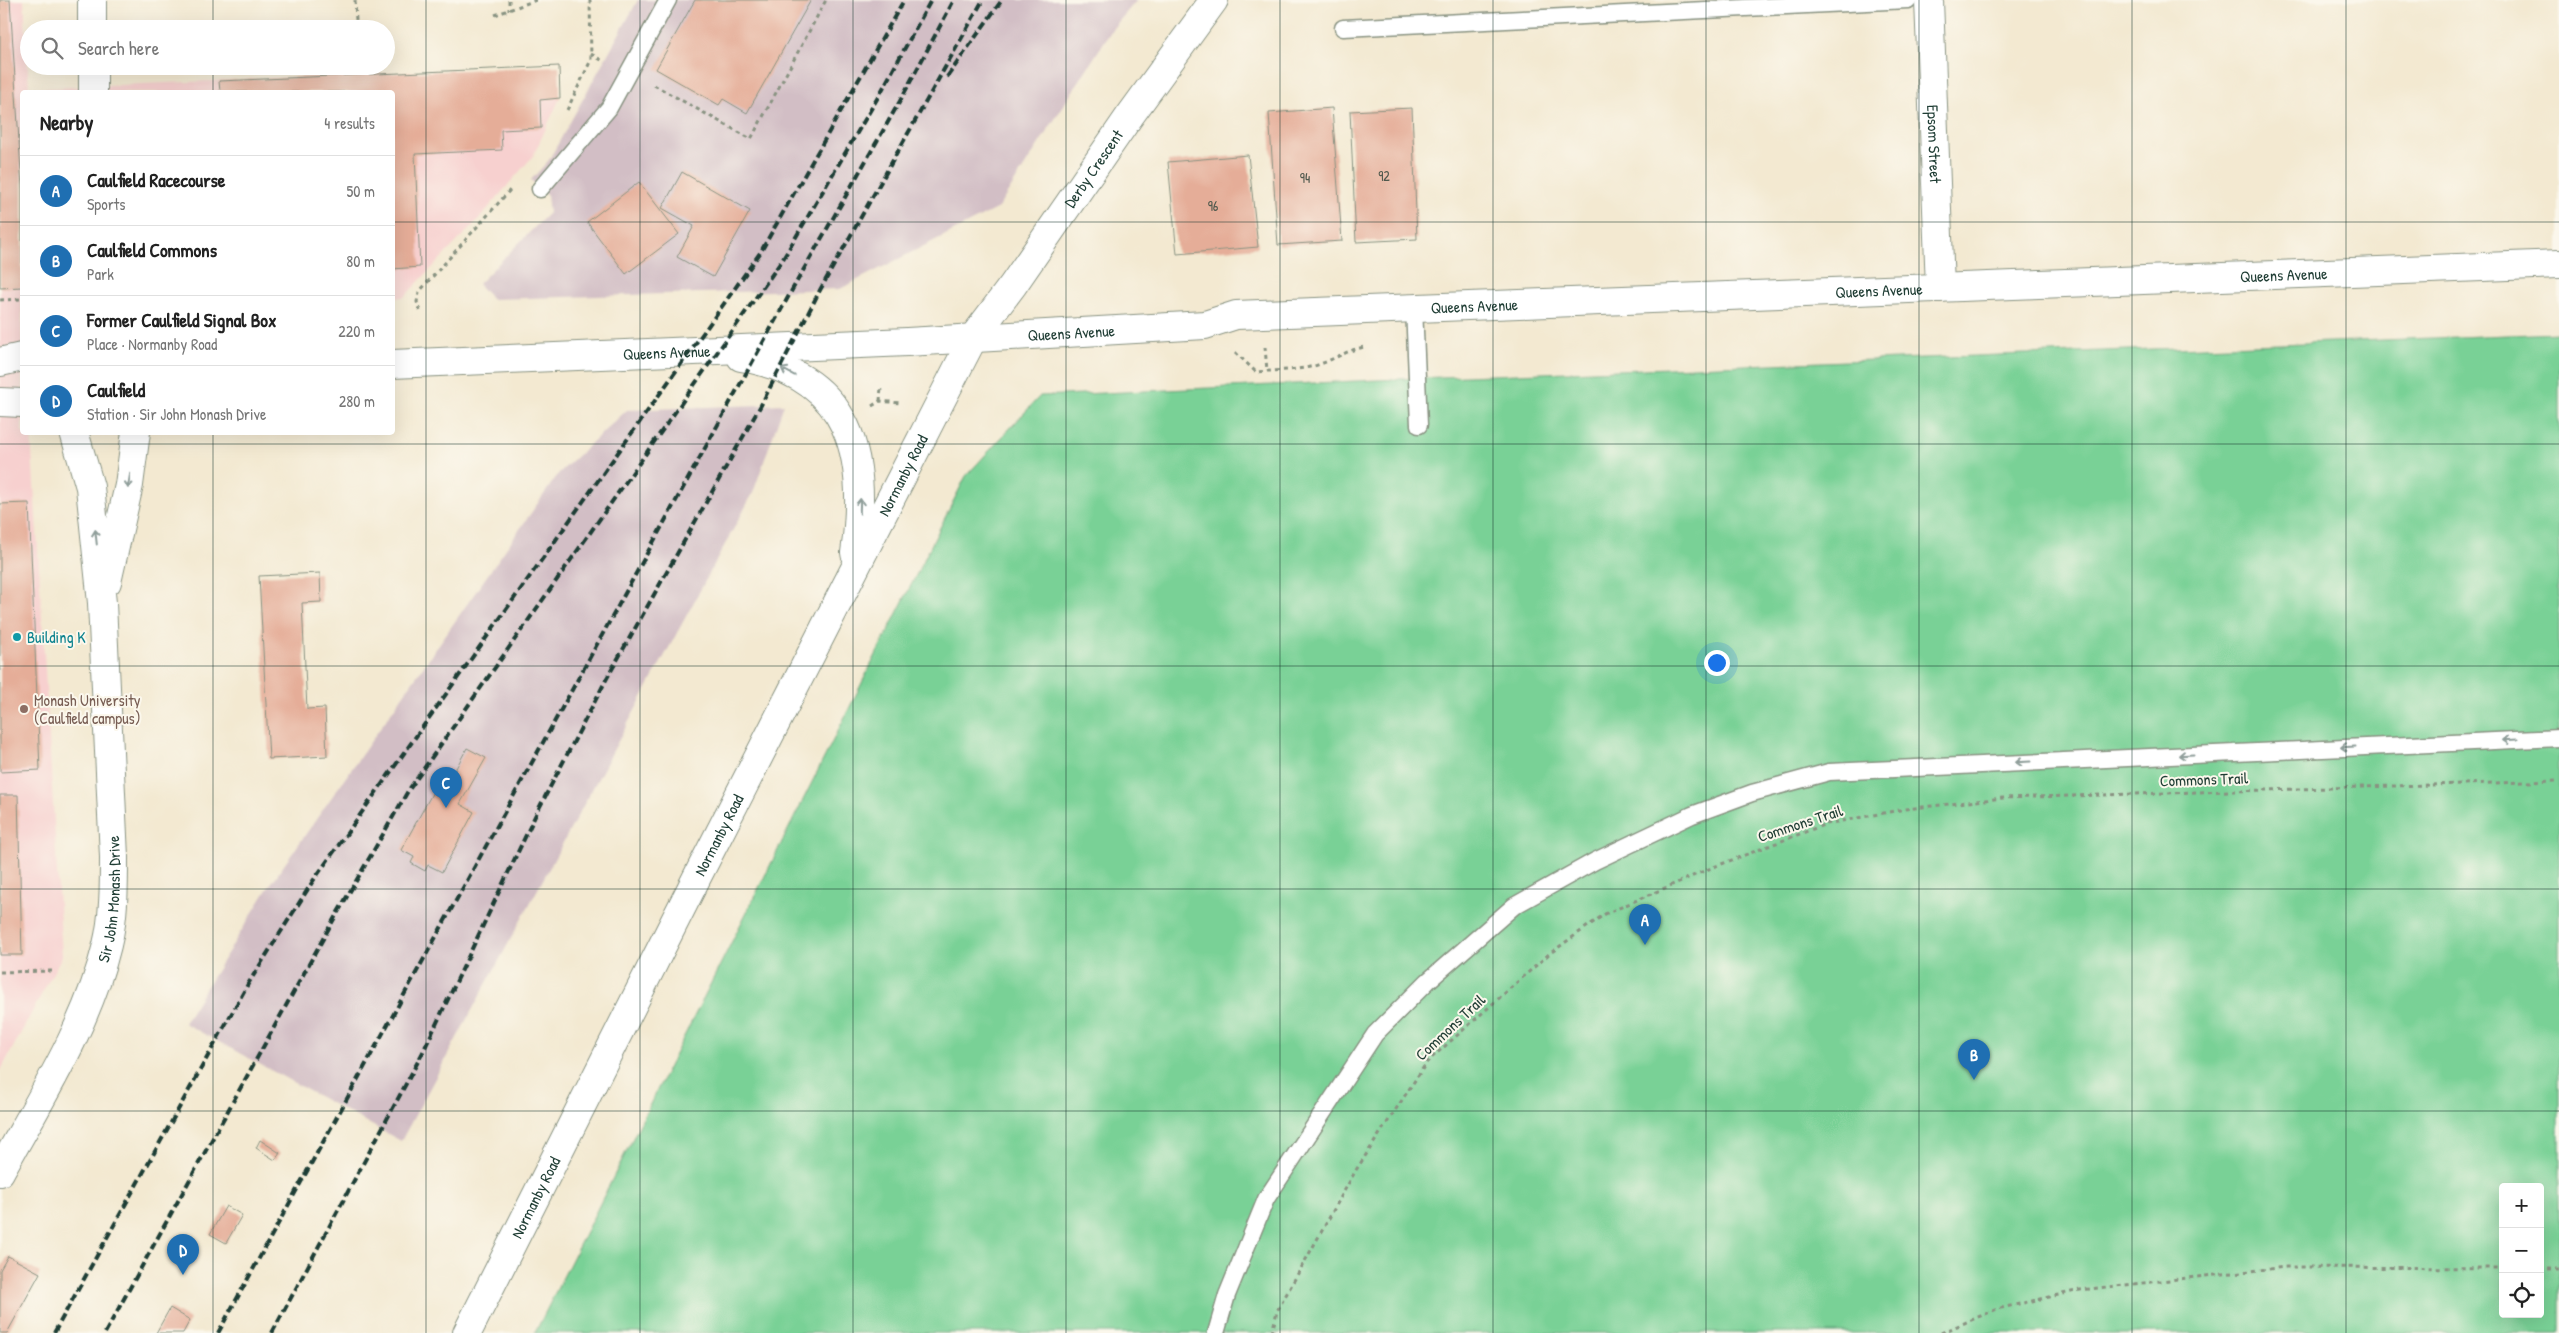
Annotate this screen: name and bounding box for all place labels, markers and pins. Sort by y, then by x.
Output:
place label: Building K [27,626,86,648]
marker: Building K [11,631,23,643]
place label: Monash University (Caulfield campus) [34,689,141,729]
marker: Monash University (Caulfield campus) [18,703,30,715]
pin: C [430,767,462,808]
pin: A [1629,904,1661,945]
pin: B [1958,1039,1990,1080]
pin: D [167,1234,199,1275]

